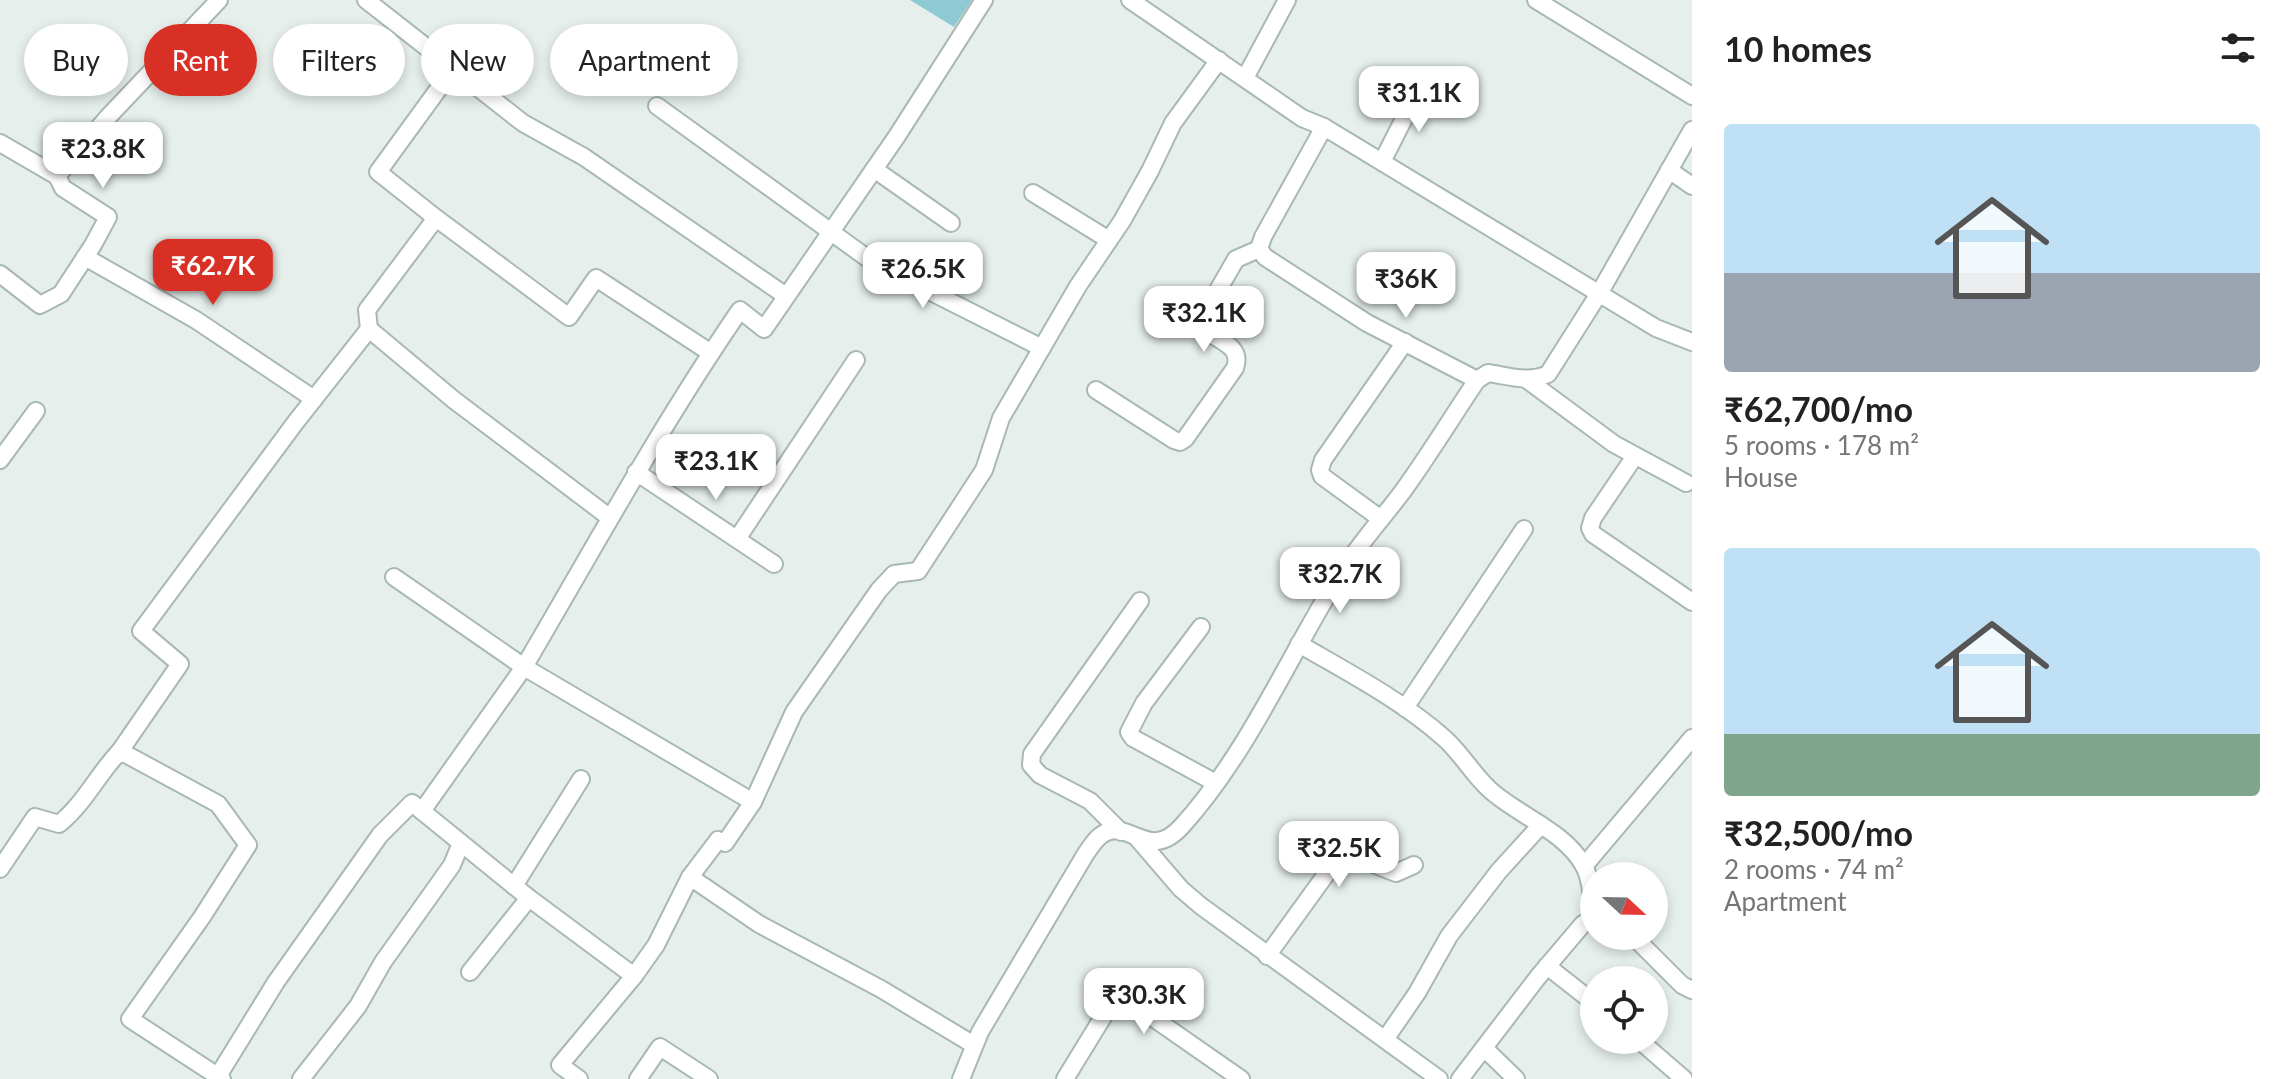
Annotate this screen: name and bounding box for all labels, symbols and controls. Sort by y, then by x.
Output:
chip: Buy [24,24,128,96]
chip: Rent [144,24,257,96]
chip: Filters [273,24,405,96]
chip: New [421,24,534,96]
chip: Apartment [550,24,738,96]
icon: filters [2216,26,2260,70]
text: 10 homes [1724,28,1872,69]
pin: ₹31.1K [1354,66,1484,134]
text: ₹31.1K [1377,76,1461,108]
pin: ₹23.8K [38,122,168,190]
text: ₹23.8K [61,132,145,164]
icon: home [1920,176,2064,320]
pin: ₹62.7K [148,239,278,307]
pin: ₹26.5K [858,242,988,310]
text: ₹62.7K [171,249,255,281]
text: ₹26.5K [881,252,965,284]
pin: ₹36K [1359,252,1453,320]
text: ₹36K [1374,262,1438,294]
pin: ₹32.1K [1139,286,1269,354]
text: ₹32.1K [1162,296,1246,328]
text: ₹62,700/mo [1724,388,1913,429]
text: 5 rooms · 178 m² [1724,429,1919,461]
pin: ₹23.1K [651,434,781,502]
text: ₹23.1K [674,444,758,476]
text: House [1724,461,1798,493]
pin: ₹32.7K [1275,547,1405,615]
text: ₹32.7K [1298,557,1382,589]
icon: home [1920,600,2064,744]
text: ₹32,500/mo [1724,812,1913,853]
pin: ₹32.5K [1274,821,1404,889]
text: ₹32.5K [1297,831,1381,863]
text: 2 rooms · 74 m² [1724,853,1904,885]
north arrow [1580,862,1668,950]
map controls [1580,862,1668,1054]
text: Apartment [1724,885,1847,917]
button: locate [1580,966,1668,1054]
pin: ₹30.3K [1079,968,1209,1036]
text: ₹30.3K [1102,978,1186,1010]

